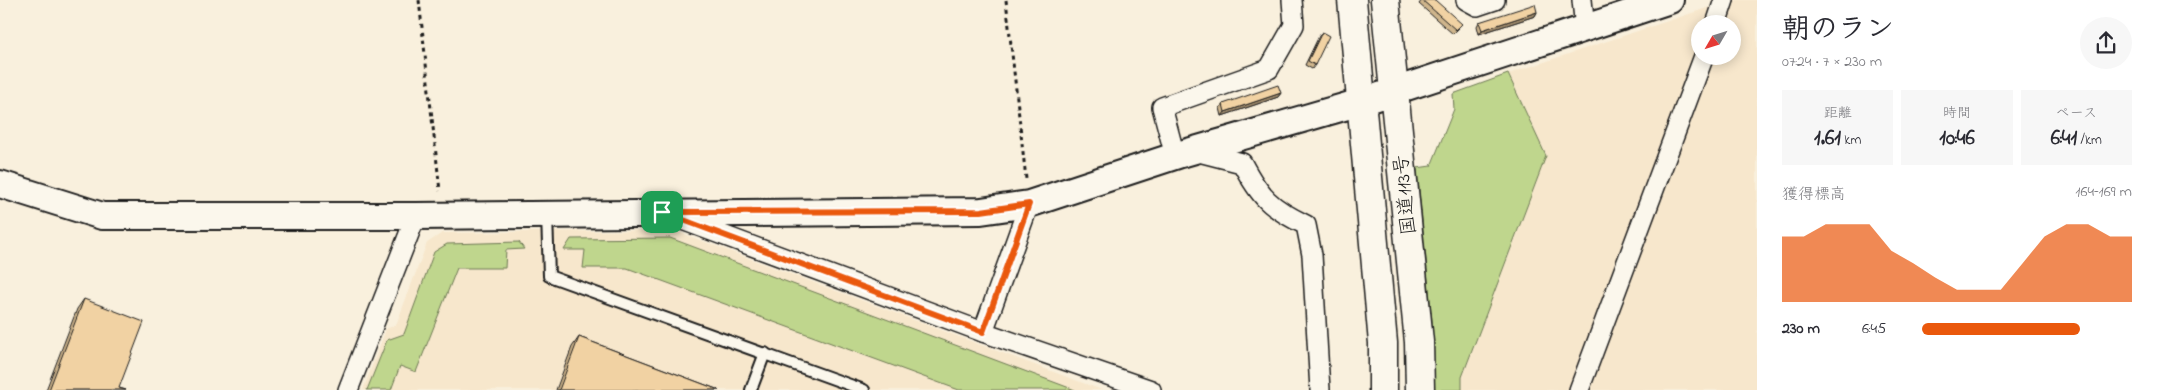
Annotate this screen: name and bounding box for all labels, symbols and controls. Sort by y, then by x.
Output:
text: 朝のラン [1782,10,1894,51]
north arrow [1691,15,1741,65]
map controls [1691,15,1741,65]
button: share [2080,17,2132,69]
text: 07:24 · 7 × 230 m [1782,50,1882,74]
text: 距離 [1824,103,1852,124]
text: 時間 [1943,103,1971,124]
text: ペース [2056,103,2097,124]
text: 1.61 [1814,124,1841,154]
text: 10:46 [1939,124,1975,154]
text: 6:41 [2051,124,2077,154]
text: km [1841,130,1861,151]
text: /km [2077,130,2102,151]
street label: 国道113号 [1388,153,1425,237]
text: 164–169 m [2075,180,2132,204]
text: 獲得標高 [1782,183,1846,207]
pin [641,191,683,233]
icon: arrive [648,198,676,226]
text: 230 m [1782,317,1820,341]
text: 6:45 [1862,317,1886,341]

